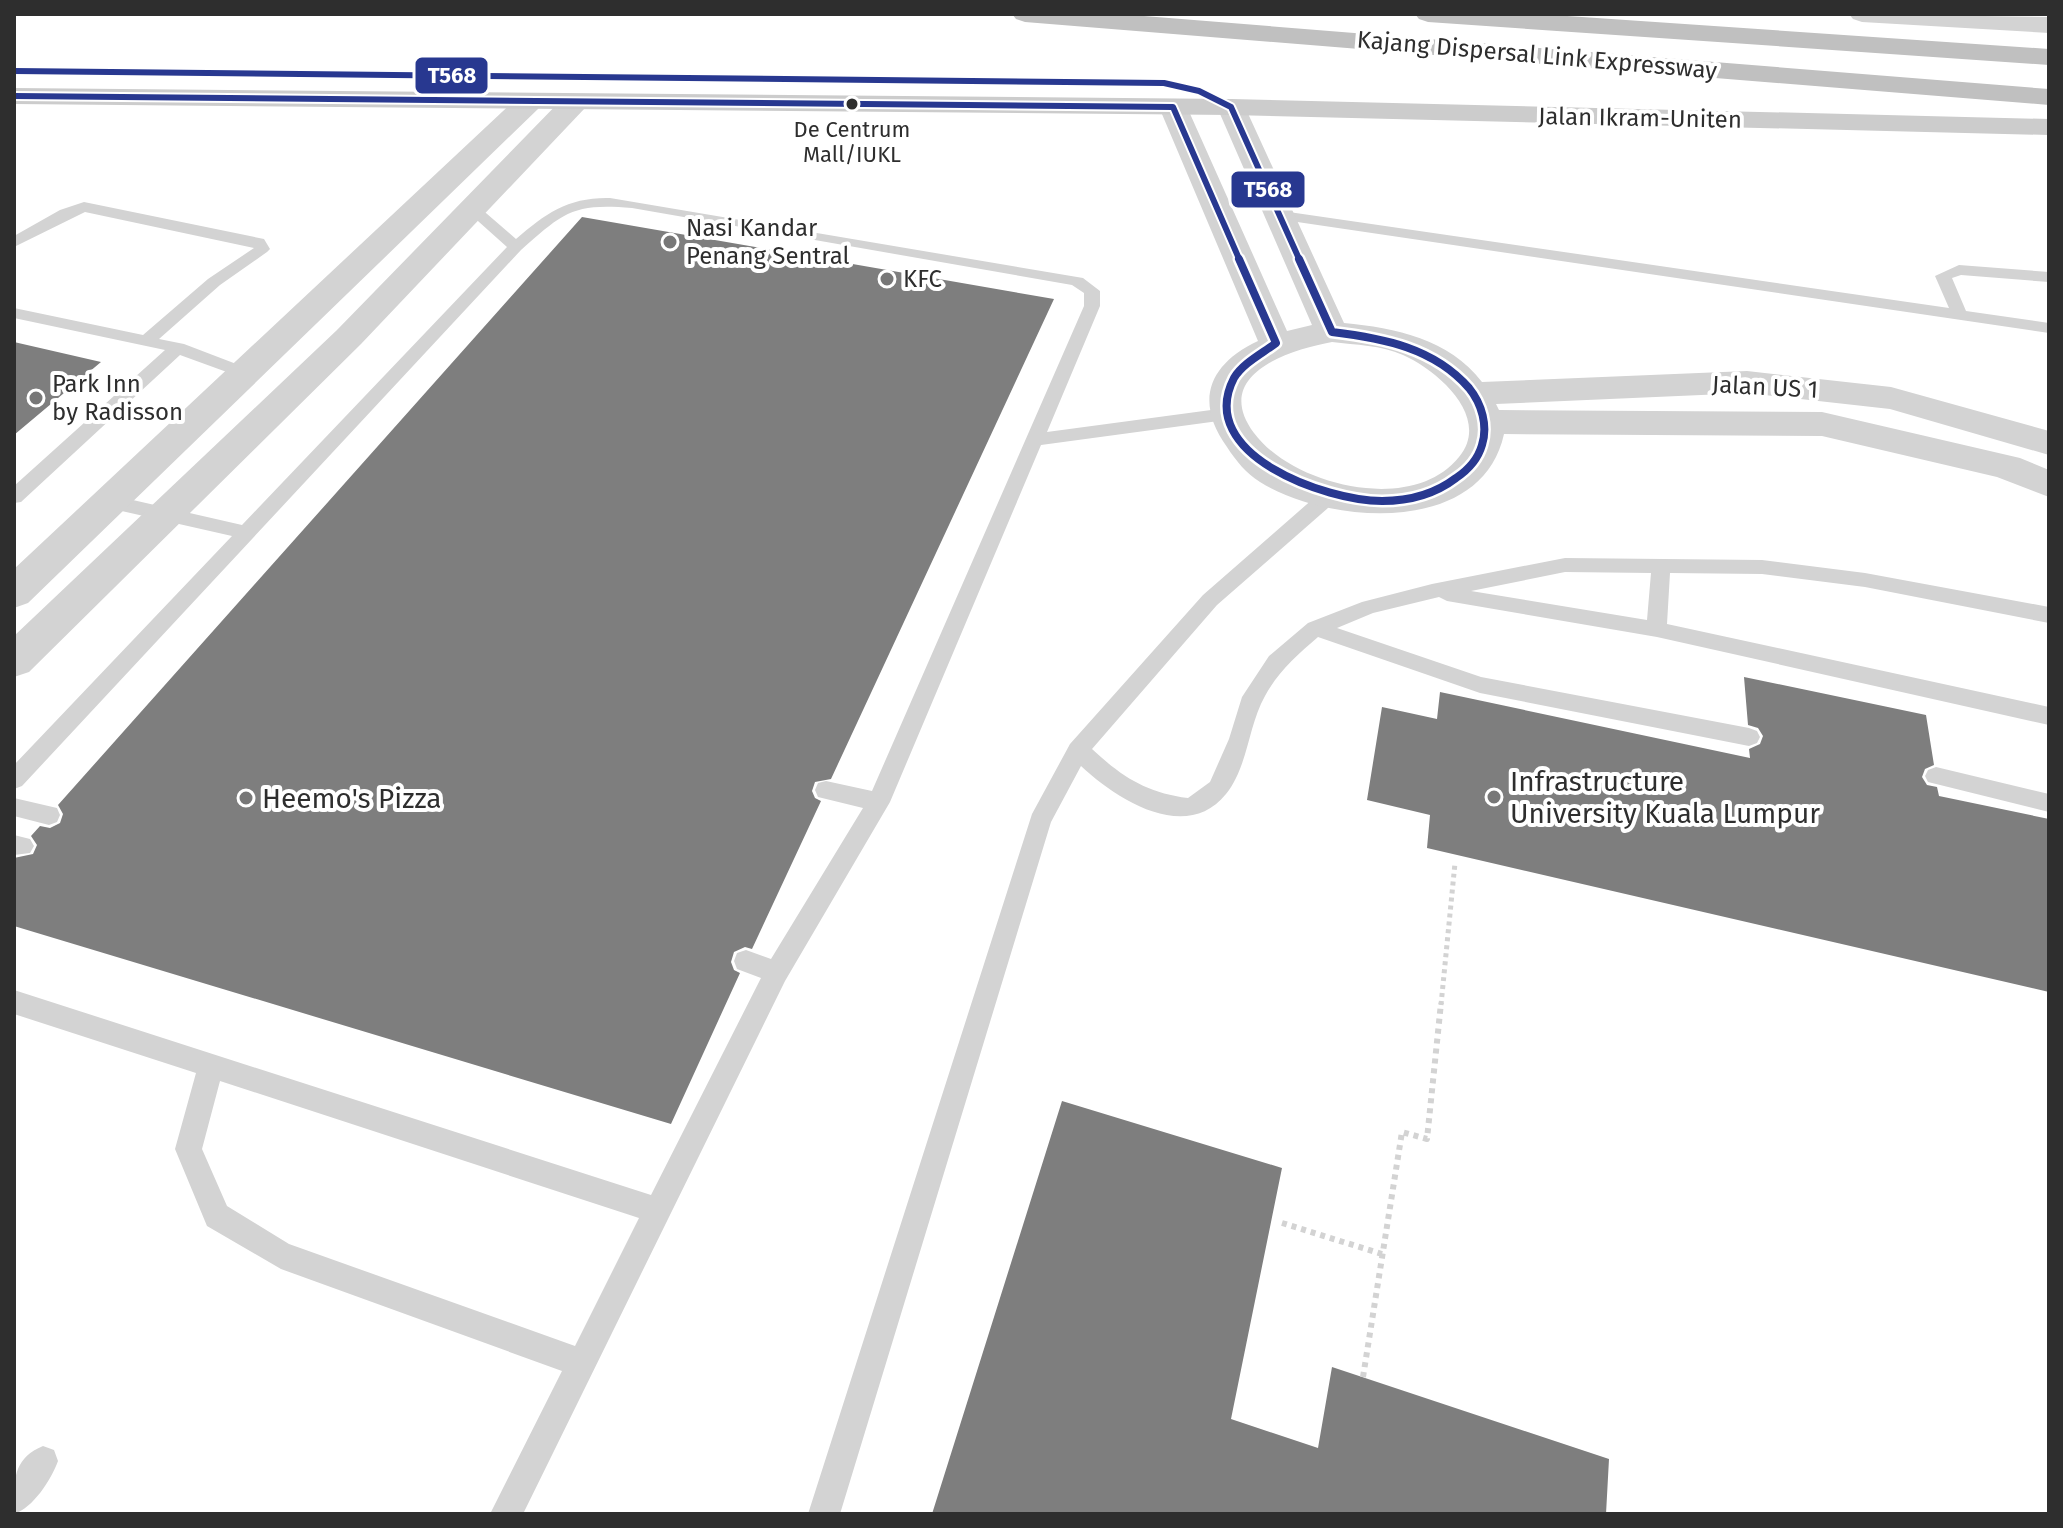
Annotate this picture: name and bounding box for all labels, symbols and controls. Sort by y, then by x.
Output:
street label: Kajang Dispersal Link Expressway [1356,25,1718,85]
line badge: T568 [414,56,489,95]
text: T568 [428,62,476,89]
marker: De Centrum Mall/IUKL [844,96,860,112]
street label: Jalan Ikram-Uniten [1538,102,1742,134]
place label: De Centrum Mall/IUKL [794,116,910,168]
line badge: T568 [1230,170,1306,209]
text: T568 [1244,176,1292,203]
place label: Nasi Kandar Penang Sentral [686,214,850,270]
marker: Nasi Kandar Penang Sentral [661,233,679,251]
place label: KFC [903,265,942,293]
marker: KFC [878,270,896,288]
place label: Park Inn by Radisson [52,370,183,426]
street label: Jalan US 1 [1711,370,1819,404]
marker: Park Inn by Radisson [27,389,45,407]
place label: Infrastructure University Kuala Lumpur [1510,765,1820,830]
place label: Heemo's Pizza [262,782,441,815]
marker: Infrastructure University Kuala Lumpur [1485,788,1503,806]
marker: Heemo's Pizza [237,789,255,807]

